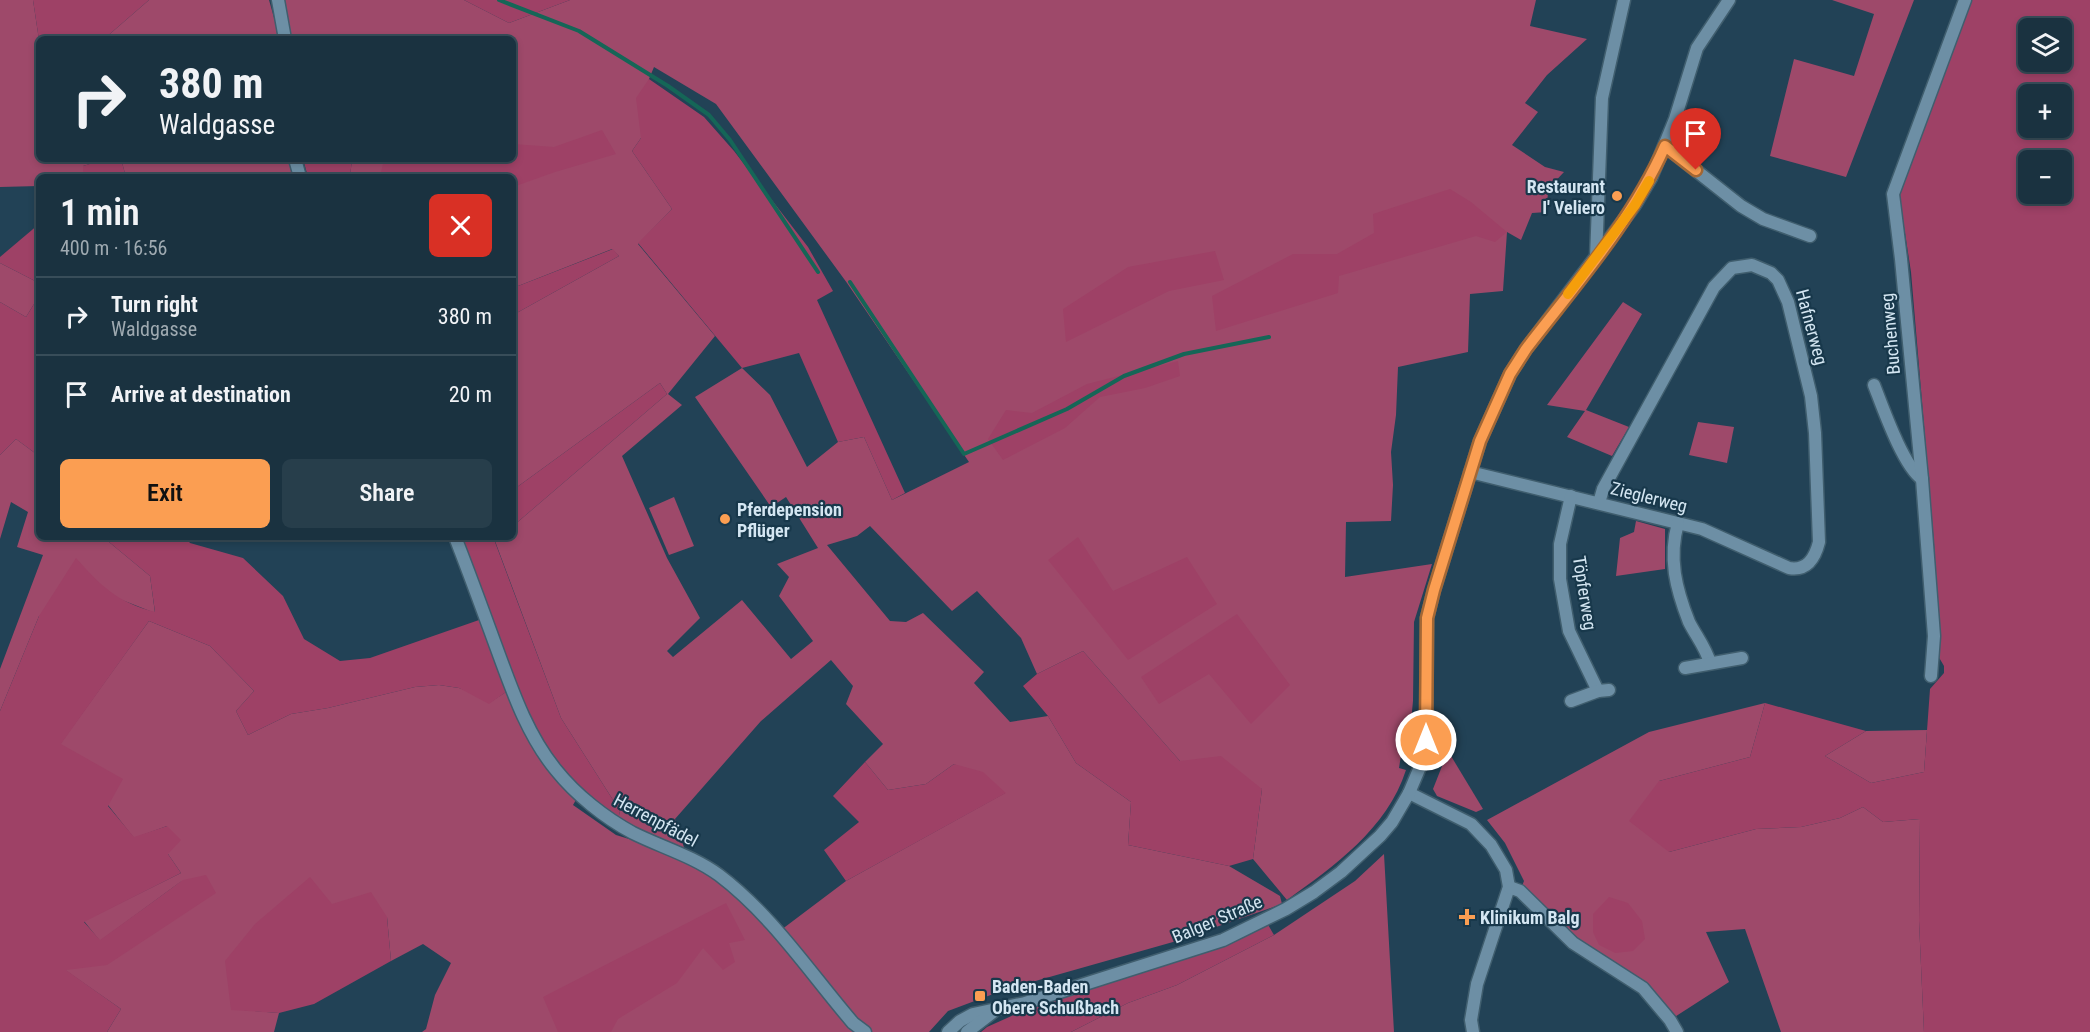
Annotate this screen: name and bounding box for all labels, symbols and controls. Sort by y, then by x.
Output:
map controls [2018,18,2072,204]
button: layers [2018,18,2072,72]
text: 380 m [159,59,264,108]
icon: right [60,60,138,138]
button: + [2018,84,2072,138]
pin [1670,108,1721,170]
text: Waldgasse [159,109,275,141]
icon: arrive [1679,117,1712,150]
button: − [2018,150,2072,204]
place label: Restaurant I' Veliero [1527,176,1605,218]
marker: Restaurant I' Veliero [1610,189,1624,203]
text: 1 min [60,192,140,234]
button: close [429,194,492,257]
text: 400 m · 16:56 [60,236,167,260]
street label: Hafnerweg [1792,287,1832,367]
text: Turn right [111,292,198,317]
street label: Buchenweg [1876,292,1904,376]
icon: right [60,300,93,333]
text: 380 m [438,304,492,329]
text: Waldgasse [111,317,197,341]
icon: arrive [60,378,93,411]
text: Arrive at destination [111,382,291,407]
text: 20 m [449,382,492,407]
button: Exit [60,459,270,528]
button: Share [282,459,492,528]
street label: Zieglerweg [1609,477,1689,517]
place label: Pferdepension Pflüger [737,499,842,541]
marker: Pferdepension Pflüger [718,512,732,526]
street label: Töpferweg [1569,554,1601,632]
position arrow [1394,708,1458,772]
street label: Herrenpfädel [610,789,702,851]
street label: Balger Straße [1169,891,1265,947]
place label: Klinikum Balg [1480,907,1580,928]
marker: Klinikum Balg [1458,908,1476,926]
place label: Baden-Baden Obere Schußbach [992,976,1119,1018]
marker: Baden-Baden Obere Schußbach [973,989,987,1003]

